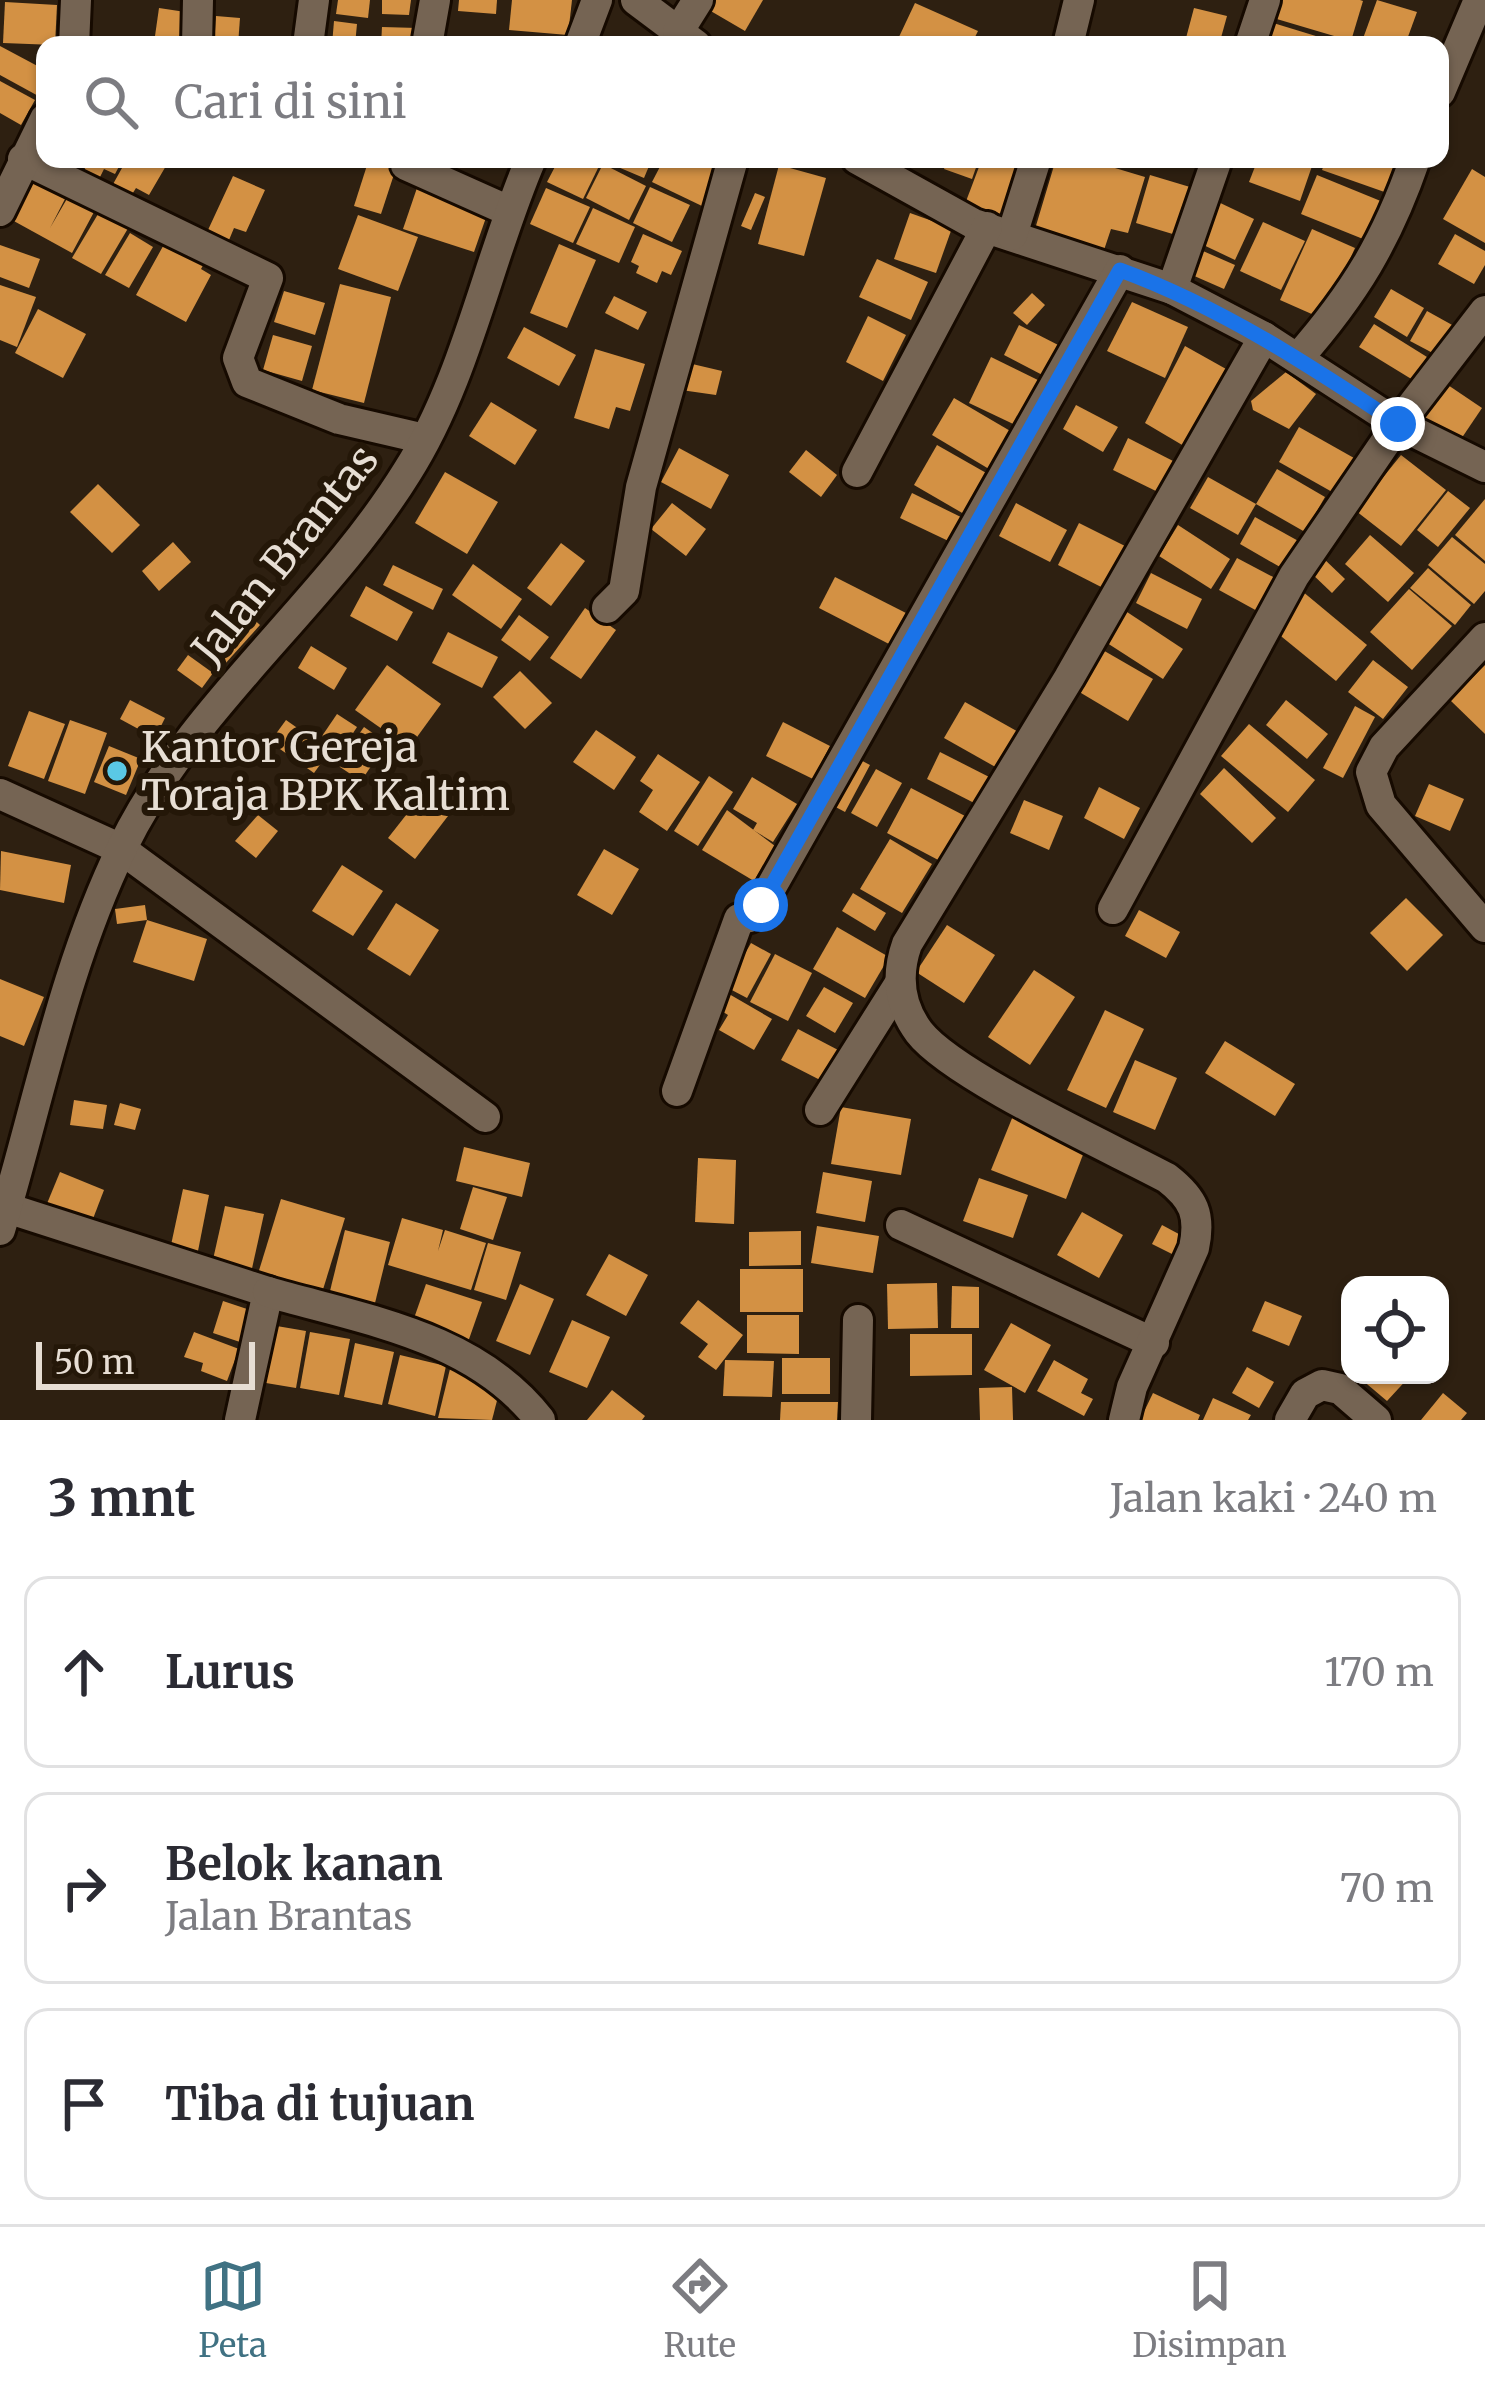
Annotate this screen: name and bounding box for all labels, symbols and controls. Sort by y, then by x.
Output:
search box [36,36,1449,168]
icon: search [78,69,144,135]
text: Cari di sini [174,74,407,130]
route end [1371,397,1425,451]
street label: Jalan Brantas [180,434,389,675]
place label: Kantor Gereja Toraja BPK Kaltim [141,721,510,821]
marker: Kantor Gereja Toraja BPK Kaltim [104,758,130,784]
route start [734,878,788,932]
map controls [1341,1276,1449,1384]
button: locate [1341,1276,1449,1384]
scale bar [36,1336,255,1389]
text: 50 m [54,1342,135,1383]
text: 3 mnt [48,1466,195,1530]
text: Jalan kaki · 240 m [1110,1474,1437,1523]
icon: ahead [51,1639,117,1705]
text: Lurus [165,1644,295,1700]
text: 170 m [1324,1648,1434,1697]
text: Belok kanan [165,1836,443,1892]
icon: right [51,1855,117,1921]
text: 70 m [1340,1864,1434,1913]
text: Jalan Brantas [165,1892,412,1941]
icon: arrive [51,2071,117,2137]
text: Tiba di tujuan [165,2076,475,2132]
tab: Peta [198,2253,267,2366]
tab: Rute [664,2253,736,2366]
tab: Disimpan [1132,2253,1287,2366]

